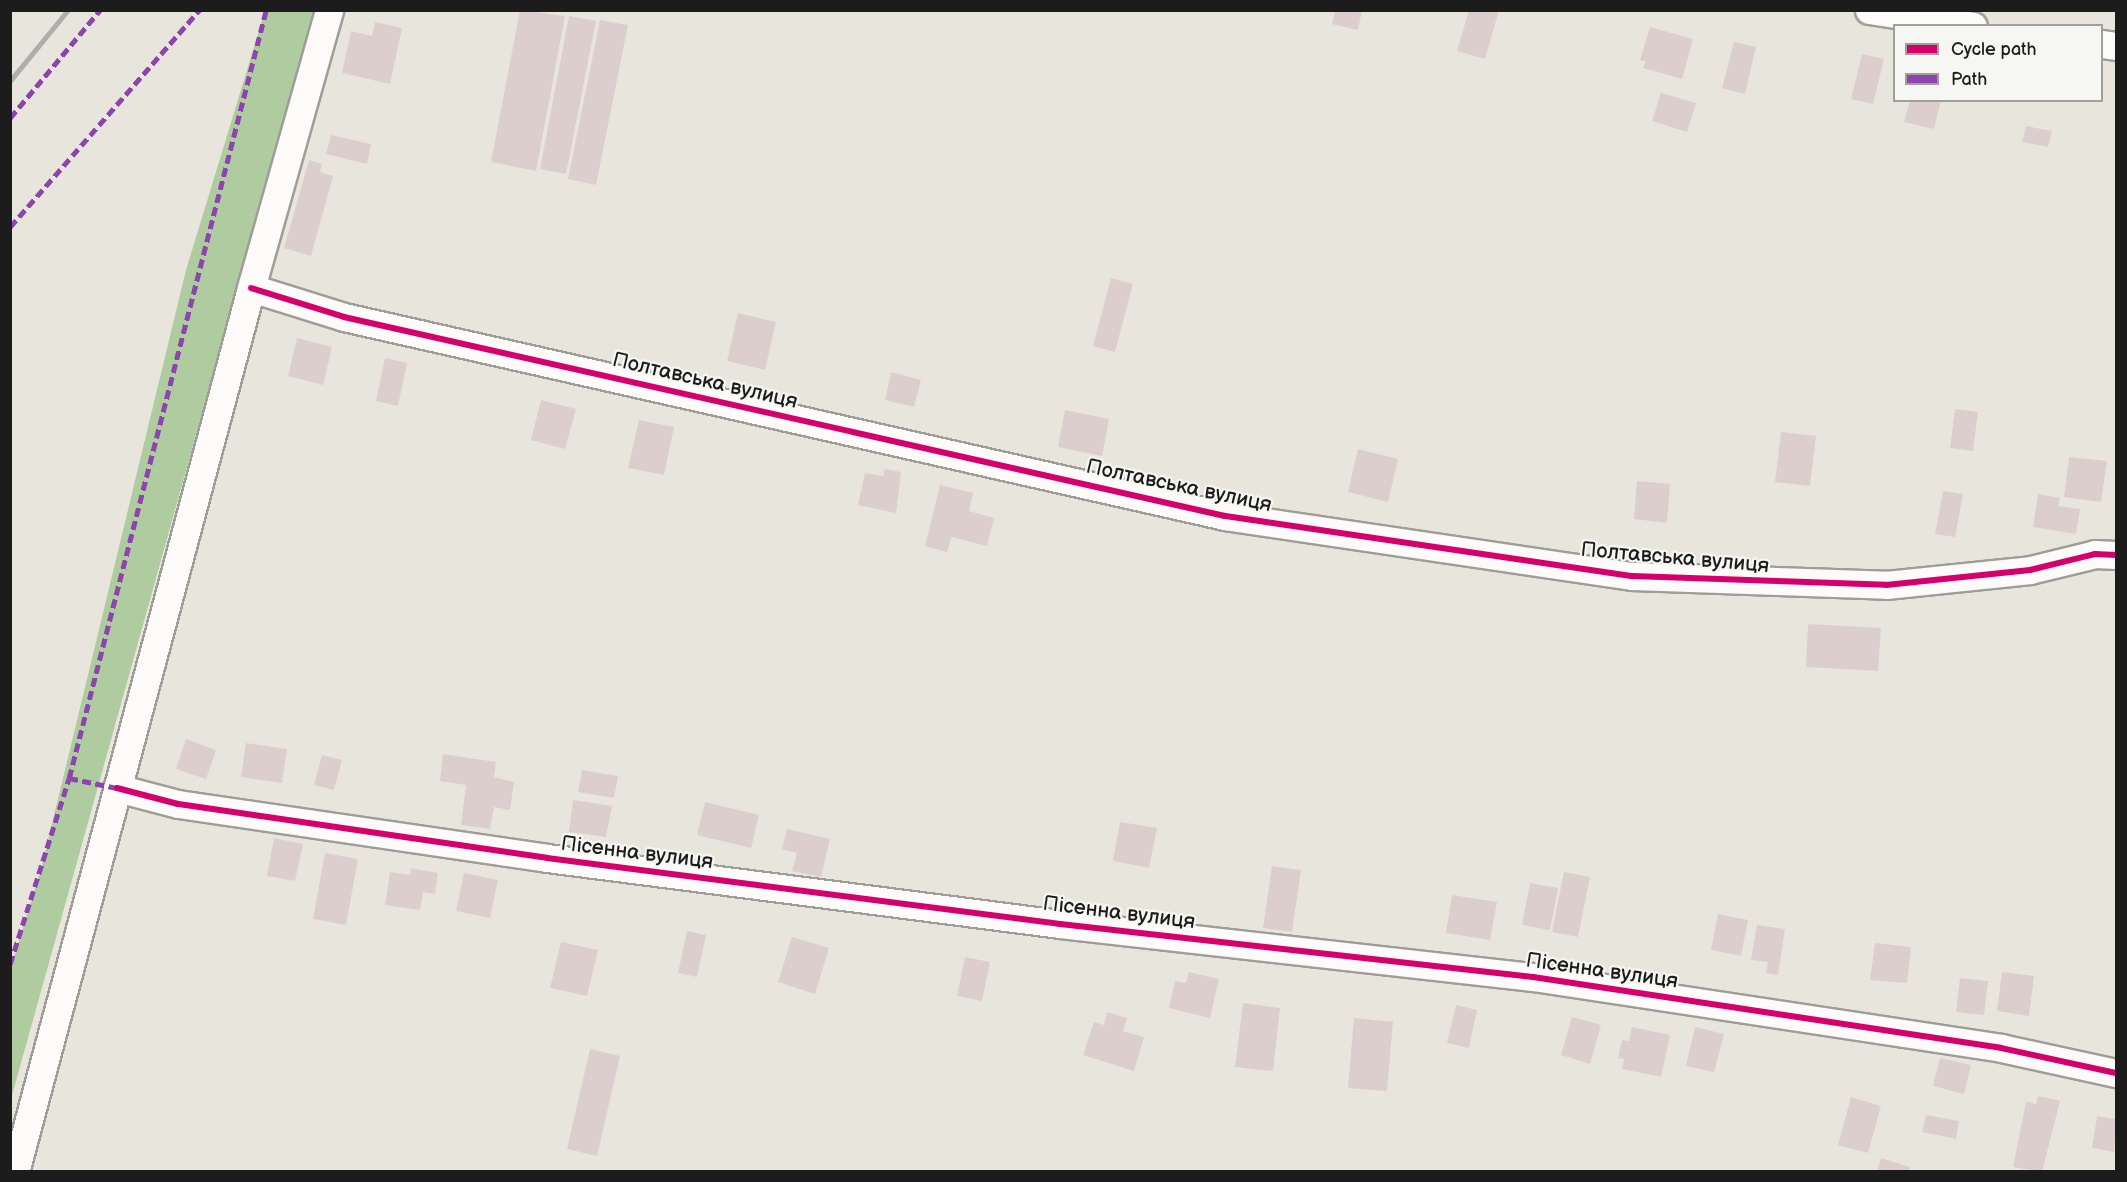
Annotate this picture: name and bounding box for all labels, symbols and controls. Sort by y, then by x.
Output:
legend [1893,24,2103,102]
text: Cycle path [1951,39,2037,60]
text: Path [1951,69,1987,90]
street label: Полтавська вулиця [610,347,800,415]
street label: Полтавська вулиця [1084,454,1274,518]
street label: Полтавська вулиця [1580,537,1770,579]
street label: Пісенна вулиця [559,831,715,875]
street label: Пісенна вулиця [1041,891,1197,935]
street label: Пісенна вулиця [1524,948,1680,994]

